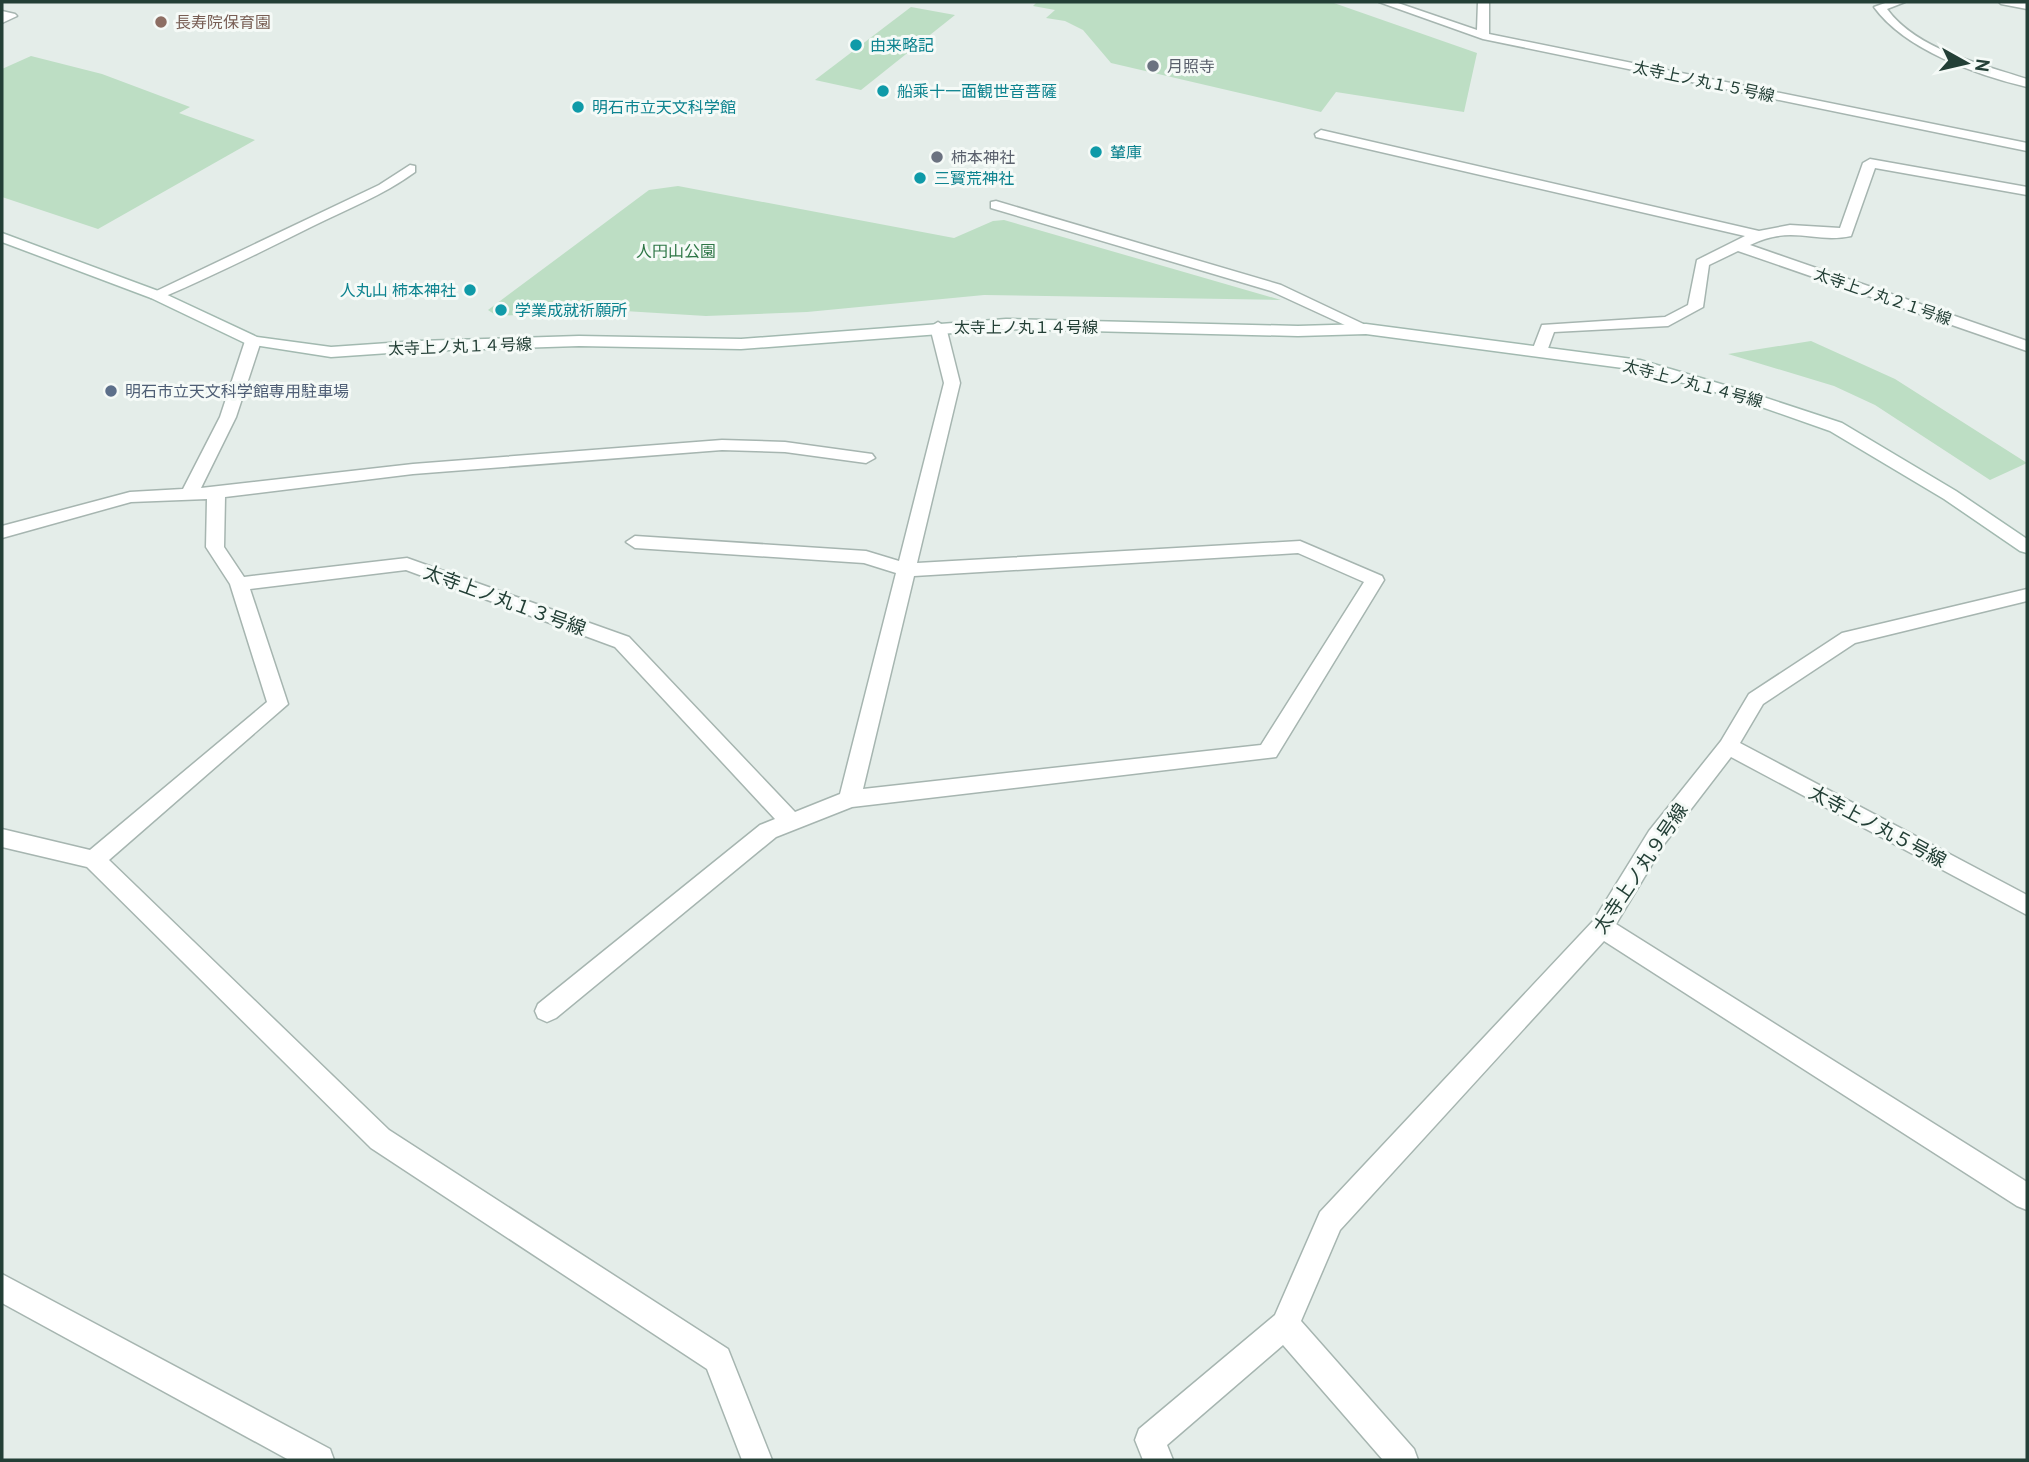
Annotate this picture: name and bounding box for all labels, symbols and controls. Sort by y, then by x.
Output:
place label: 長寿院保育園 [175,12,271,32]
marker: 長寿院保育園 [153,14,169,30]
north arrow [1931,28,2001,98]
place label: 由来略記 [870,35,934,55]
marker: 由来略記 [848,37,864,53]
place label: 月照寺 [1167,56,1215,76]
street label: 太寺上ノ丸１５号線 [1631,56,1777,106]
marker: 月照寺 [1145,58,1161,74]
text: N [1970,58,1996,73]
place label: 船乘十一面観世音菩薩 [897,81,1057,101]
marker: 船乘十一面観世音菩薩 [875,83,891,99]
place label: 明石市立天文科学館 [592,97,736,117]
marker: 明石市立天文科学館 [570,99,586,115]
place label: 輦庫 [1110,142,1142,162]
marker: 輦庫 [1088,144,1104,160]
place label: 柿本神社 [951,147,1015,167]
marker: 柿本神社 [929,149,945,165]
place label: 三寳荒神社 [934,168,1014,188]
marker: 三寳荒神社 [912,170,928,186]
park label: 人円山公園 [636,241,716,261]
street label: 太寺上ノ丸２１号線 [1812,263,1954,329]
place label: 人丸山 柿本神社 [340,280,456,300]
marker: 人丸山 柿本神社 [462,282,478,298]
place label: 学業成就祈願所 [515,300,627,320]
marker: 学業成就祈願所 [493,302,509,318]
street label: 太寺上ノ丸１４号線 [954,317,1098,337]
street label: 太寺上ノ丸１４号線 [388,333,532,359]
street label: 太寺上ノ丸１４号線 [1621,355,1765,411]
place label: 明石市立天文科学館専用駐車場 [125,381,349,401]
marker: 明石市立天文科学館専用駐車場 [103,383,119,399]
street label: 太寺上ノ丸１３号線 [421,559,589,641]
street label: 太寺上ノ丸５号線 [1805,780,1951,872]
street label: 太寺上ノ丸９号線 [1588,798,1692,938]

